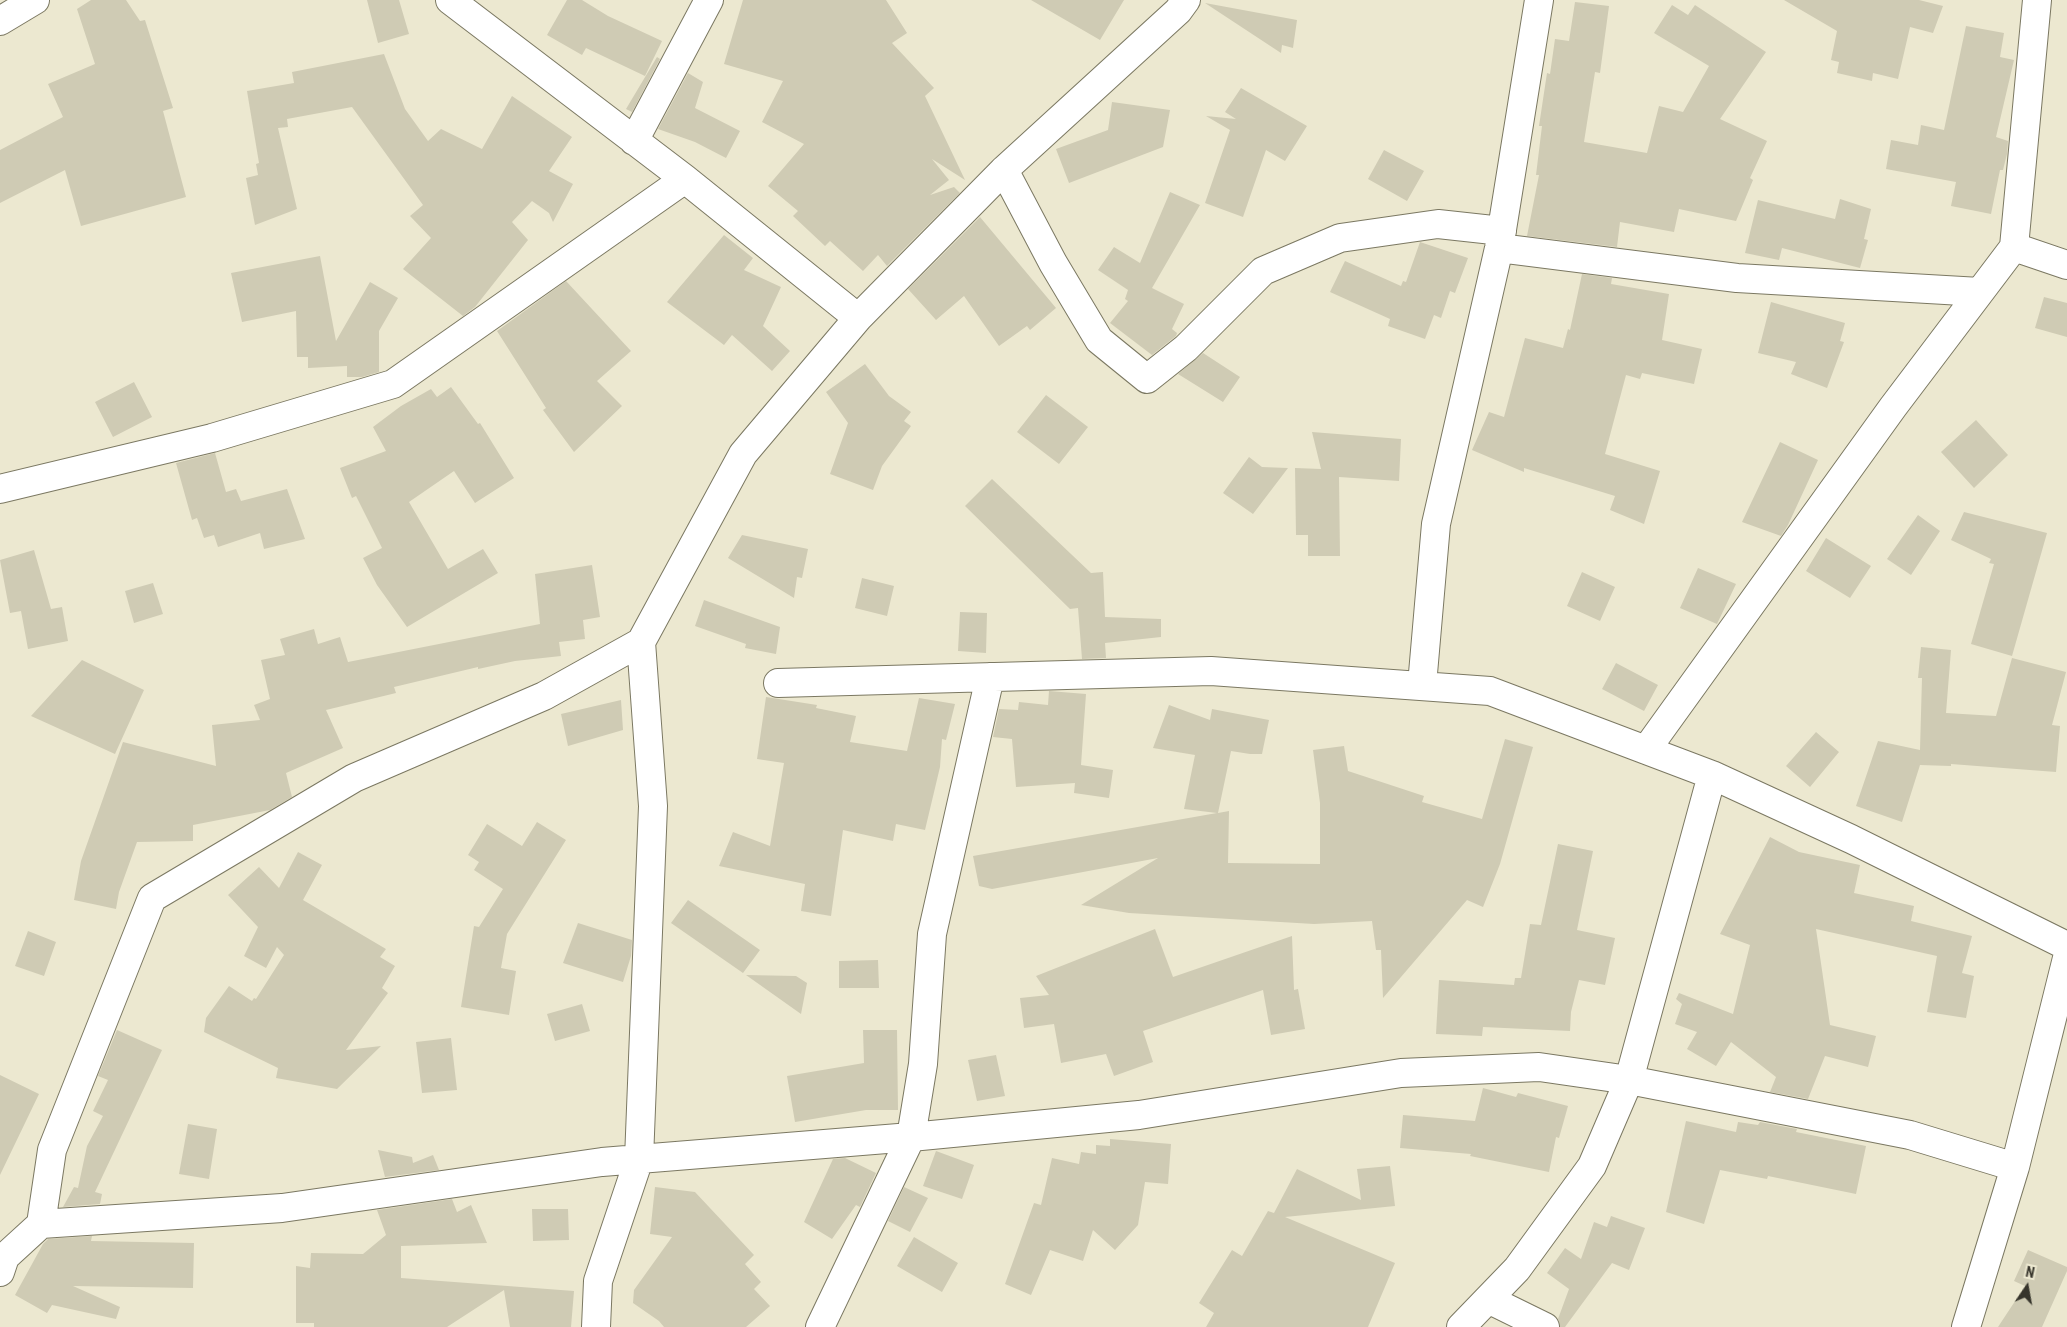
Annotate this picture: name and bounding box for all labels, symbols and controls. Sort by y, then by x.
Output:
north arrow [2002,1262,2052,1312]
text: N [2024,1264,2036,1281]

